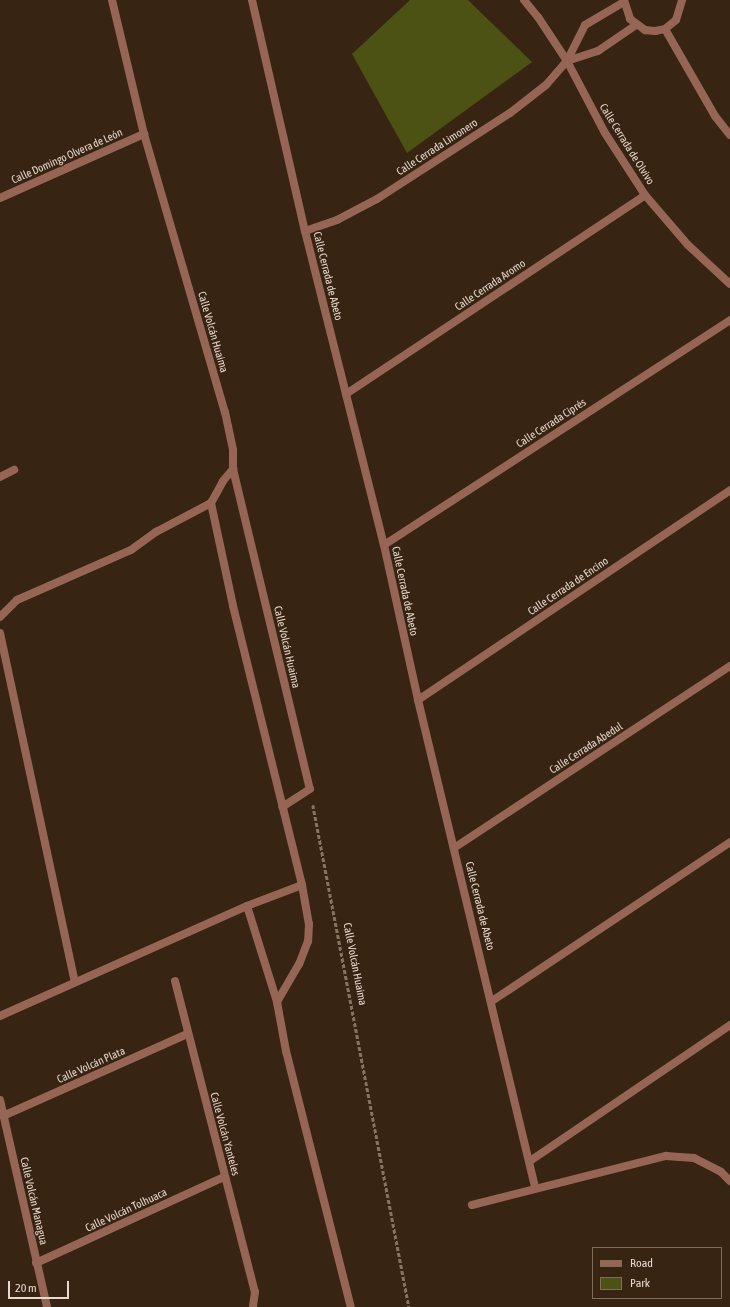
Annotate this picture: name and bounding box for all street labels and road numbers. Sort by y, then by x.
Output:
street label: Calle Cerrada de Olvivo [597,101,657,187]
street label: Calle Cerrada Limonero [394,116,480,178]
street label: Calle Domingo Olvera de León [9,126,125,186]
street label: Calle Cerrada de Abeto [311,230,345,322]
street label: Calle Cerrada Aromo [452,257,528,313]
street label: Calle Volcán Huaima [195,290,231,374]
street label: Calle Cerrada Ciprés [514,396,588,450]
street label: Calle Cerrada de Abeto [389,545,421,637]
street label: Calle Cerrada de Encino [525,554,611,618]
street label: Calle Volcán Huaima [271,605,303,689]
street label: Calle Cerrada Abedul [547,719,625,777]
street label: Calle Cerrada de Abeto [463,860,497,952]
street label: Calle Volcán Huaima [341,922,369,1006]
street label: Calle Volcán Plata [55,1044,127,1086]
street label: Calle Volcán Yanteles [208,1091,242,1177]
street label: Calle Volcán Managua [18,1156,50,1246]
street label: Calle Volcán Tolhuaca [83,1185,169,1235]

